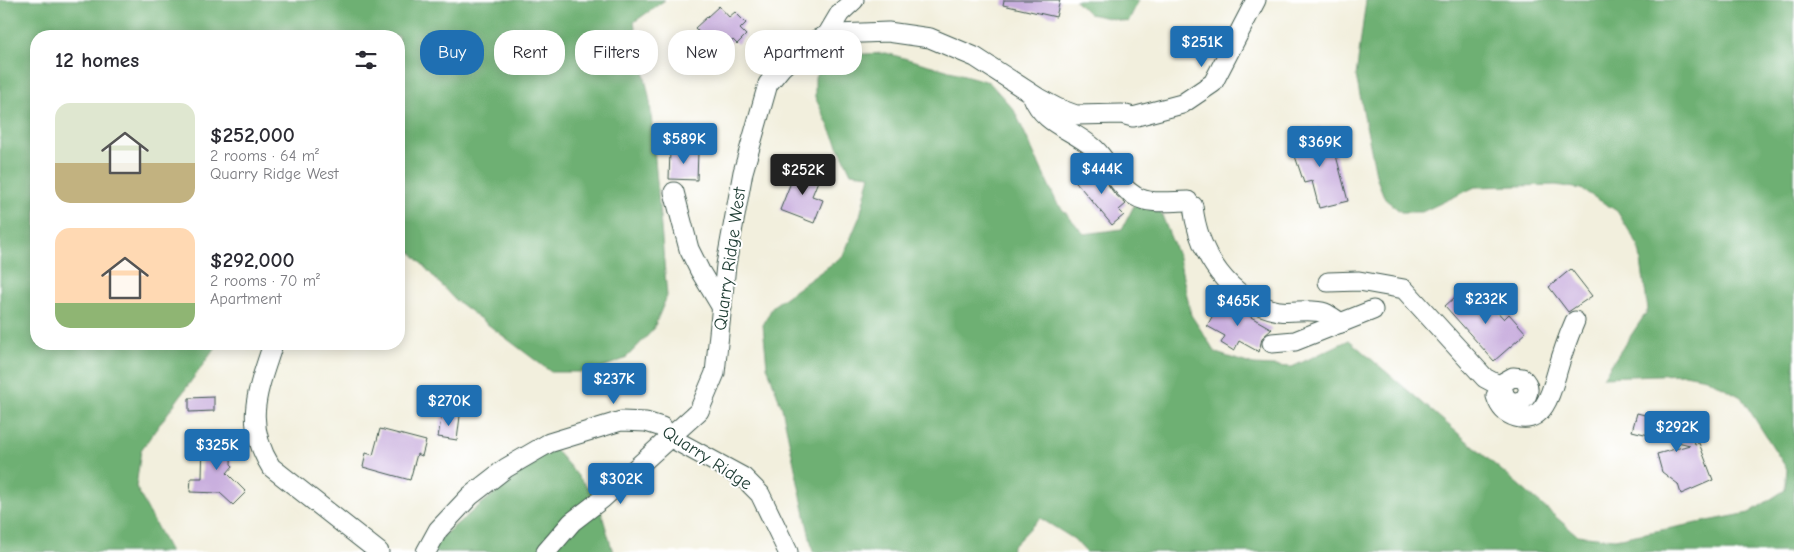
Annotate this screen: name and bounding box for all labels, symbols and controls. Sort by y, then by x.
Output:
pin: $251K [1167,26,1237,68]
chip: Buy [420,30,484,75]
chip: Rent [494,30,565,75]
chip: Filters [575,30,658,75]
chip: New [668,30,735,75]
chip: Apartment [745,30,862,75]
text: $251K [1181,33,1223,51]
icon: filters [352,46,380,74]
text: 12 homes [55,48,139,72]
pin: $589K [649,122,719,165]
icon: home [95,123,155,183]
text: $252,000 [210,123,295,147]
pin: $369K [1285,126,1355,168]
text: $589K [662,130,706,148]
text: $369K [1298,133,1342,151]
text: 2 rooms · 64 m² [210,147,319,165]
pin: $444K [1067,152,1137,195]
pin: $252K [768,154,838,196]
text: $444K [1081,160,1123,178]
text: $252K [781,161,825,179]
text: Quarry Ridge West [210,165,338,183]
street label: Quarry Ridge West [710,185,751,332]
icon: home [95,248,155,308]
text: $292,000 [210,248,295,272]
text: 2 rooms · 70 m² [210,272,320,290]
pin: $232K [1451,282,1521,325]
pin: $465K [1203,284,1273,327]
text: Apartment [210,290,282,308]
text: $232K [1465,290,1507,308]
text: $465K [1216,292,1260,310]
pin: $237K [579,362,649,405]
text: $237K [593,370,635,388]
pin: $270K [414,384,484,427]
text: $270K [428,392,470,410]
pin: $292K [1642,410,1712,453]
text: $292K [1656,418,1698,436]
street label: Quarry Ridge [658,421,756,495]
pin: $325K [182,428,252,471]
text: $325K [196,436,239,454]
pin: $302K [586,462,656,505]
text: $302K [599,470,643,488]

